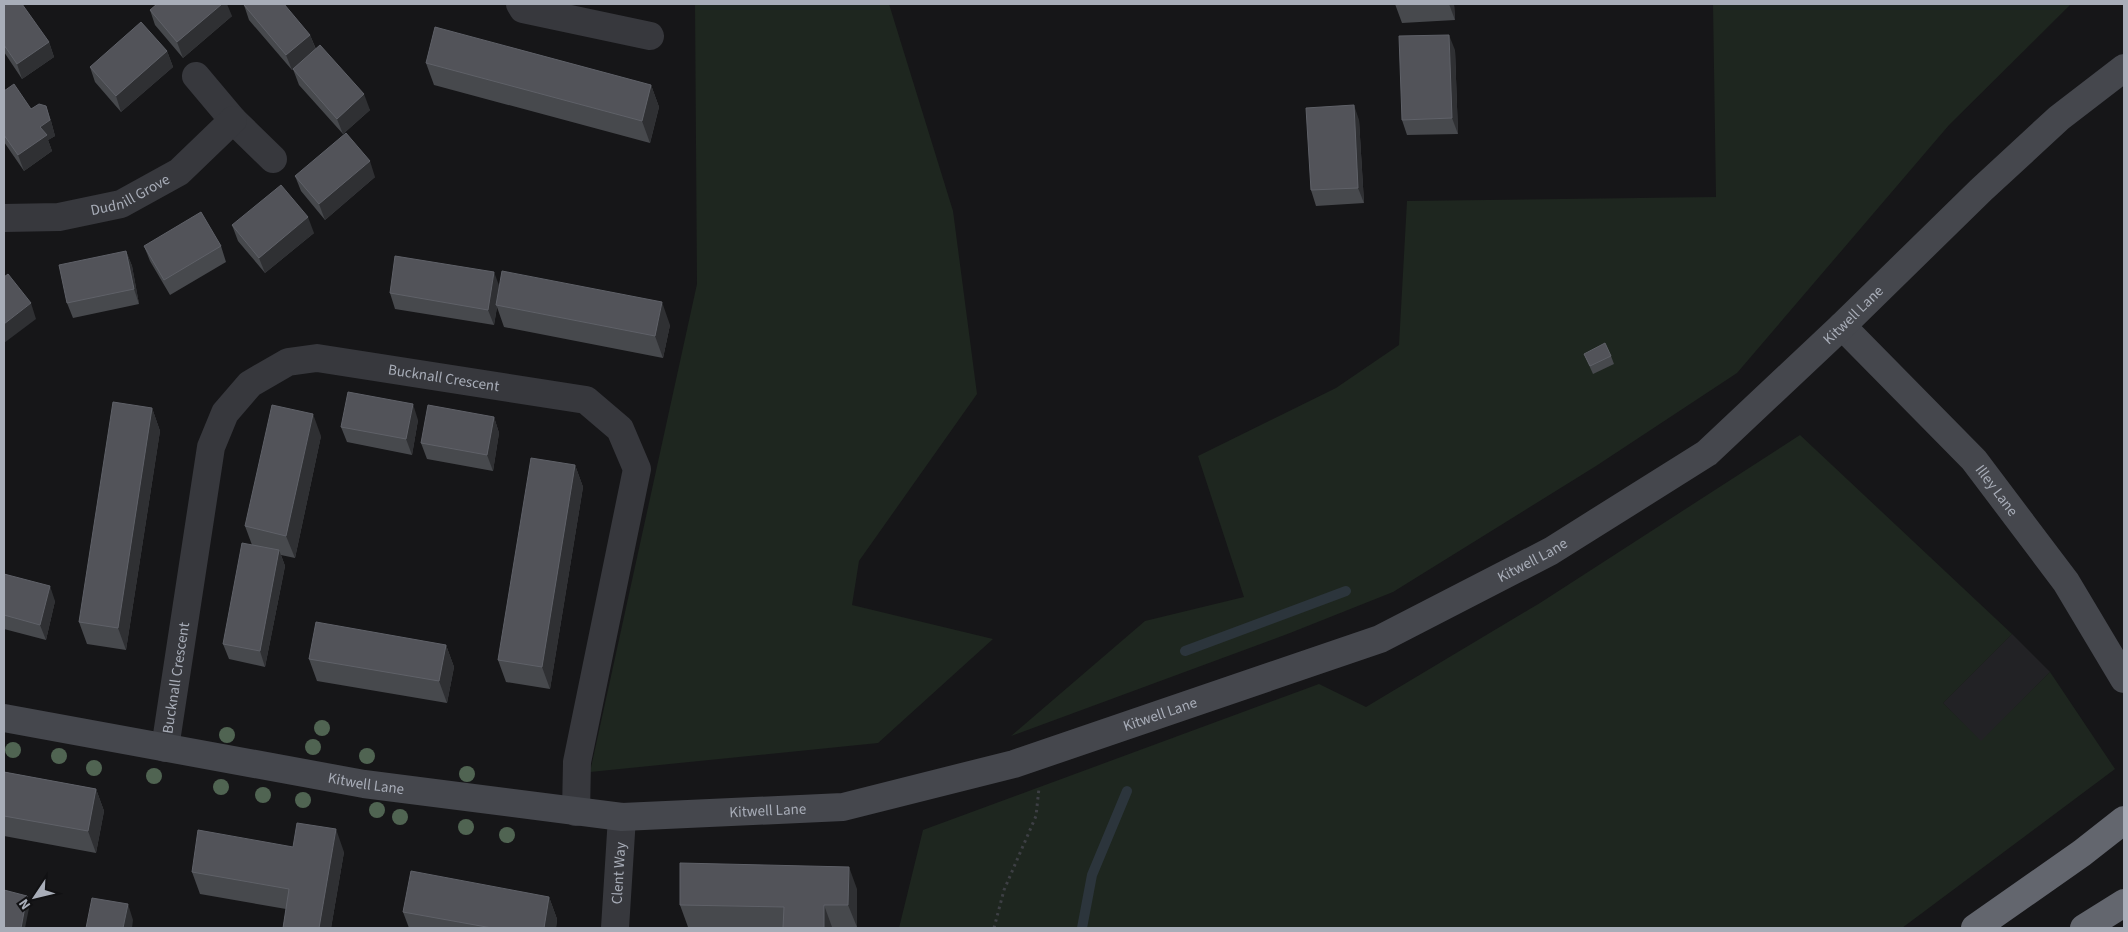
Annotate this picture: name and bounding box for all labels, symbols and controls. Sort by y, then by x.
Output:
street label: Dudnill Grove [89,169,174,221]
street label: Kitwell Lane [1818,281,1888,349]
street label: Bucknall Crescent [387,359,501,397]
street label: Illey Lane [1970,460,2023,520]
street label: Kitwell Lane [1494,533,1572,587]
street label: Bucknall Crescent [157,621,195,735]
street label: Kitwell Lane [1120,692,1200,736]
street label: Kitwell Lane [326,767,405,800]
street label: Kitwell Lane [729,798,807,823]
street label: Clent Way [606,841,631,905]
north arrow [10,872,60,922]
text: N [14,894,36,913]

